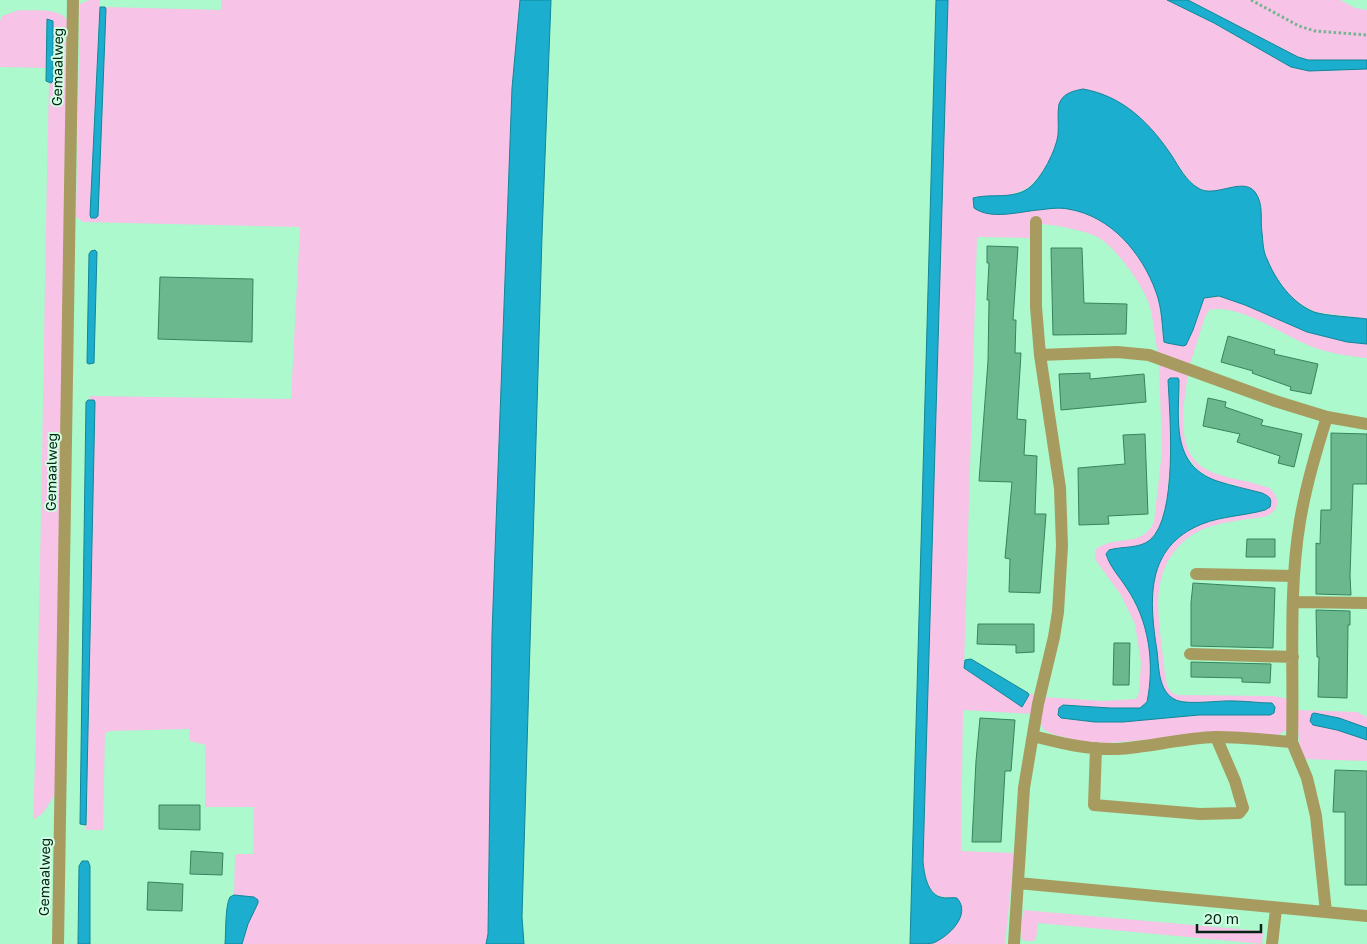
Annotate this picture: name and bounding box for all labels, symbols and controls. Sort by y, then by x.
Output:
street label: Gemaalweg [48,28,66,106]
street label: Gemaalweg [42,433,60,511]
street label: Gemaalweg [35,838,53,916]
scale bar [1197,902,1261,934]
text: 20 m [1204,909,1239,927]

